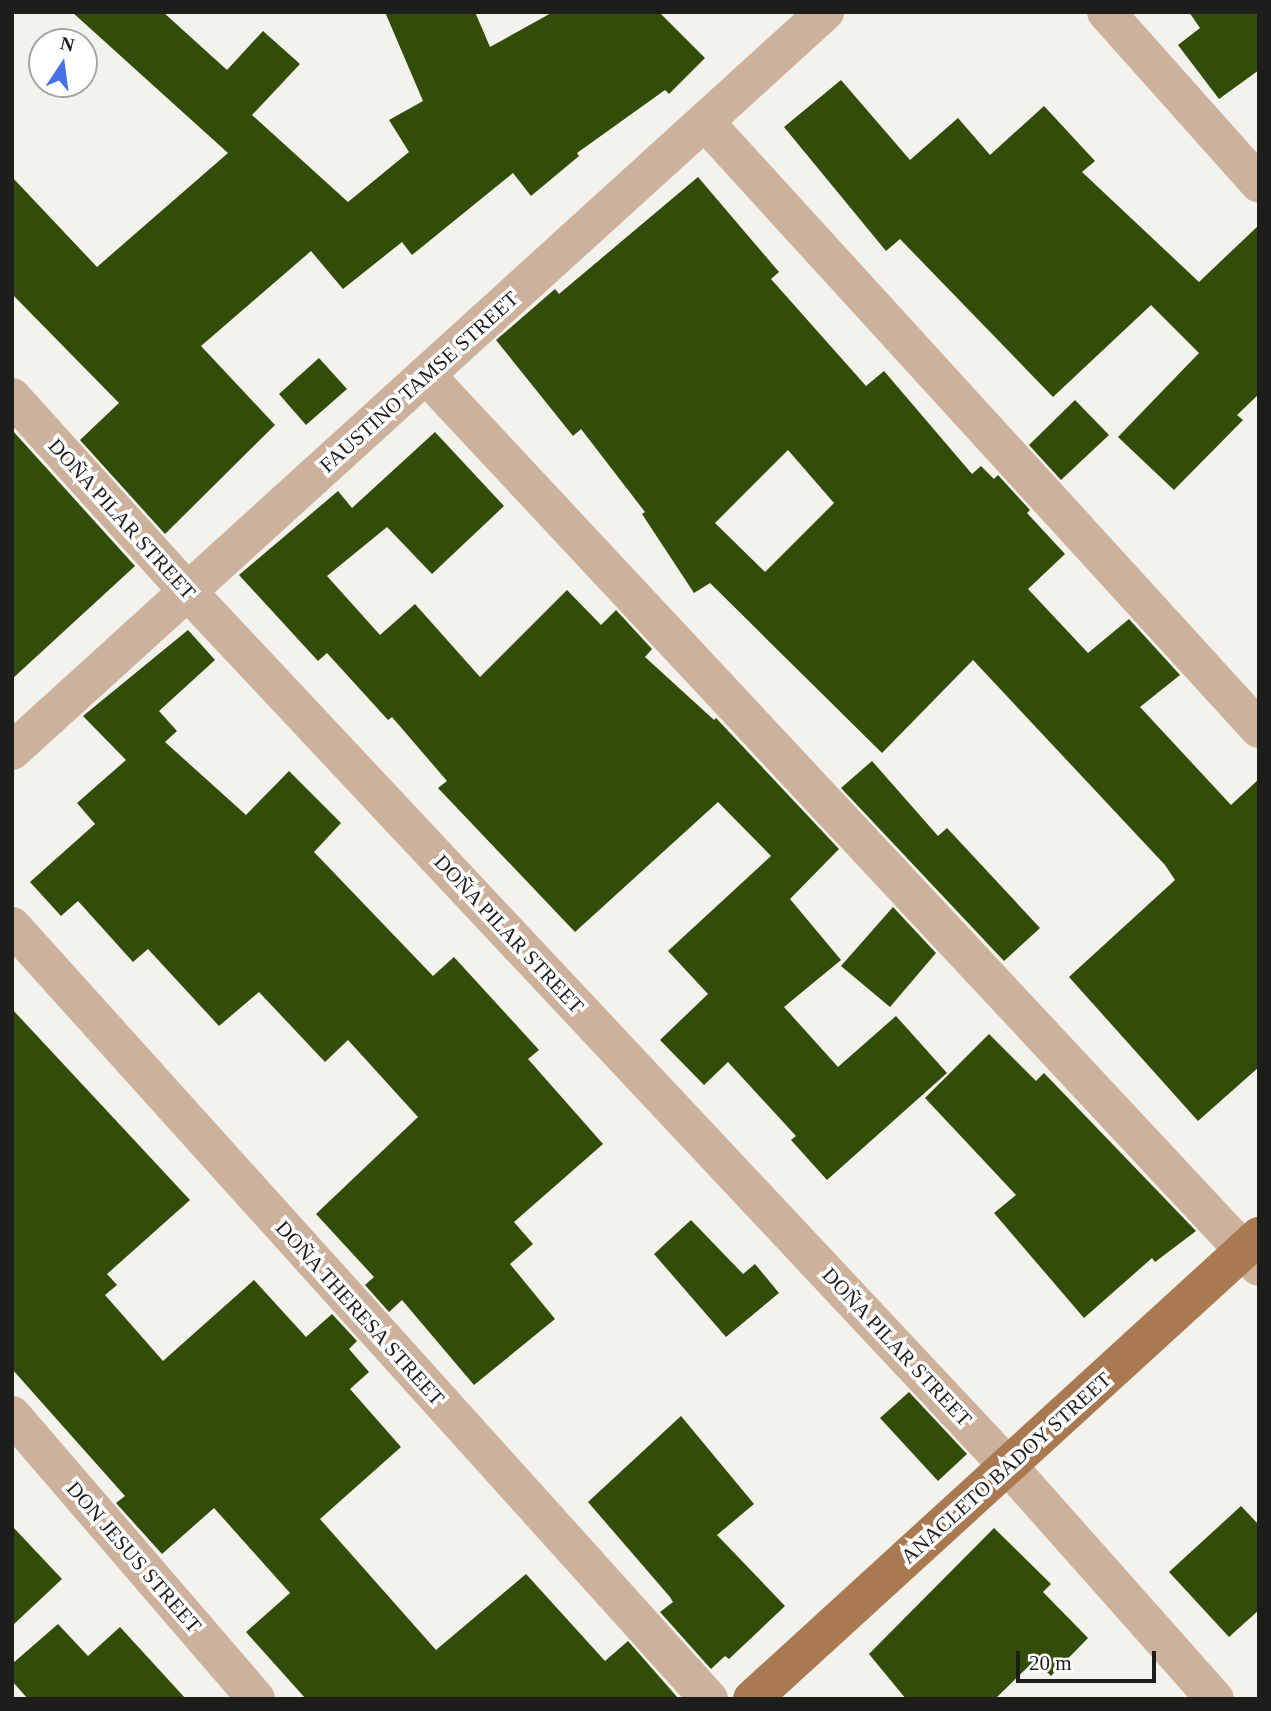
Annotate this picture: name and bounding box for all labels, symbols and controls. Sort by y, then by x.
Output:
north arrow [28,28,98,98]
text: N [58,32,76,56]
street label: FAUSTINO TAMSE STREET [314,286,524,478]
street label: DOÑA PILAR STREET [43,433,201,605]
street label: DOÑA PILAR STREET [429,849,589,1019]
street label: DOÑA THERESA STREET [269,1214,451,1412]
street label: DOÑA PILAR STREET [817,1262,977,1432]
street label: ANACLETO BADOY STREET [895,1367,1117,1569]
street label: DON JESUS STREET [61,1476,207,1638]
scale bar [1019,1638,1159,1682]
text: 20 m [1029,1651,1072,1675]

